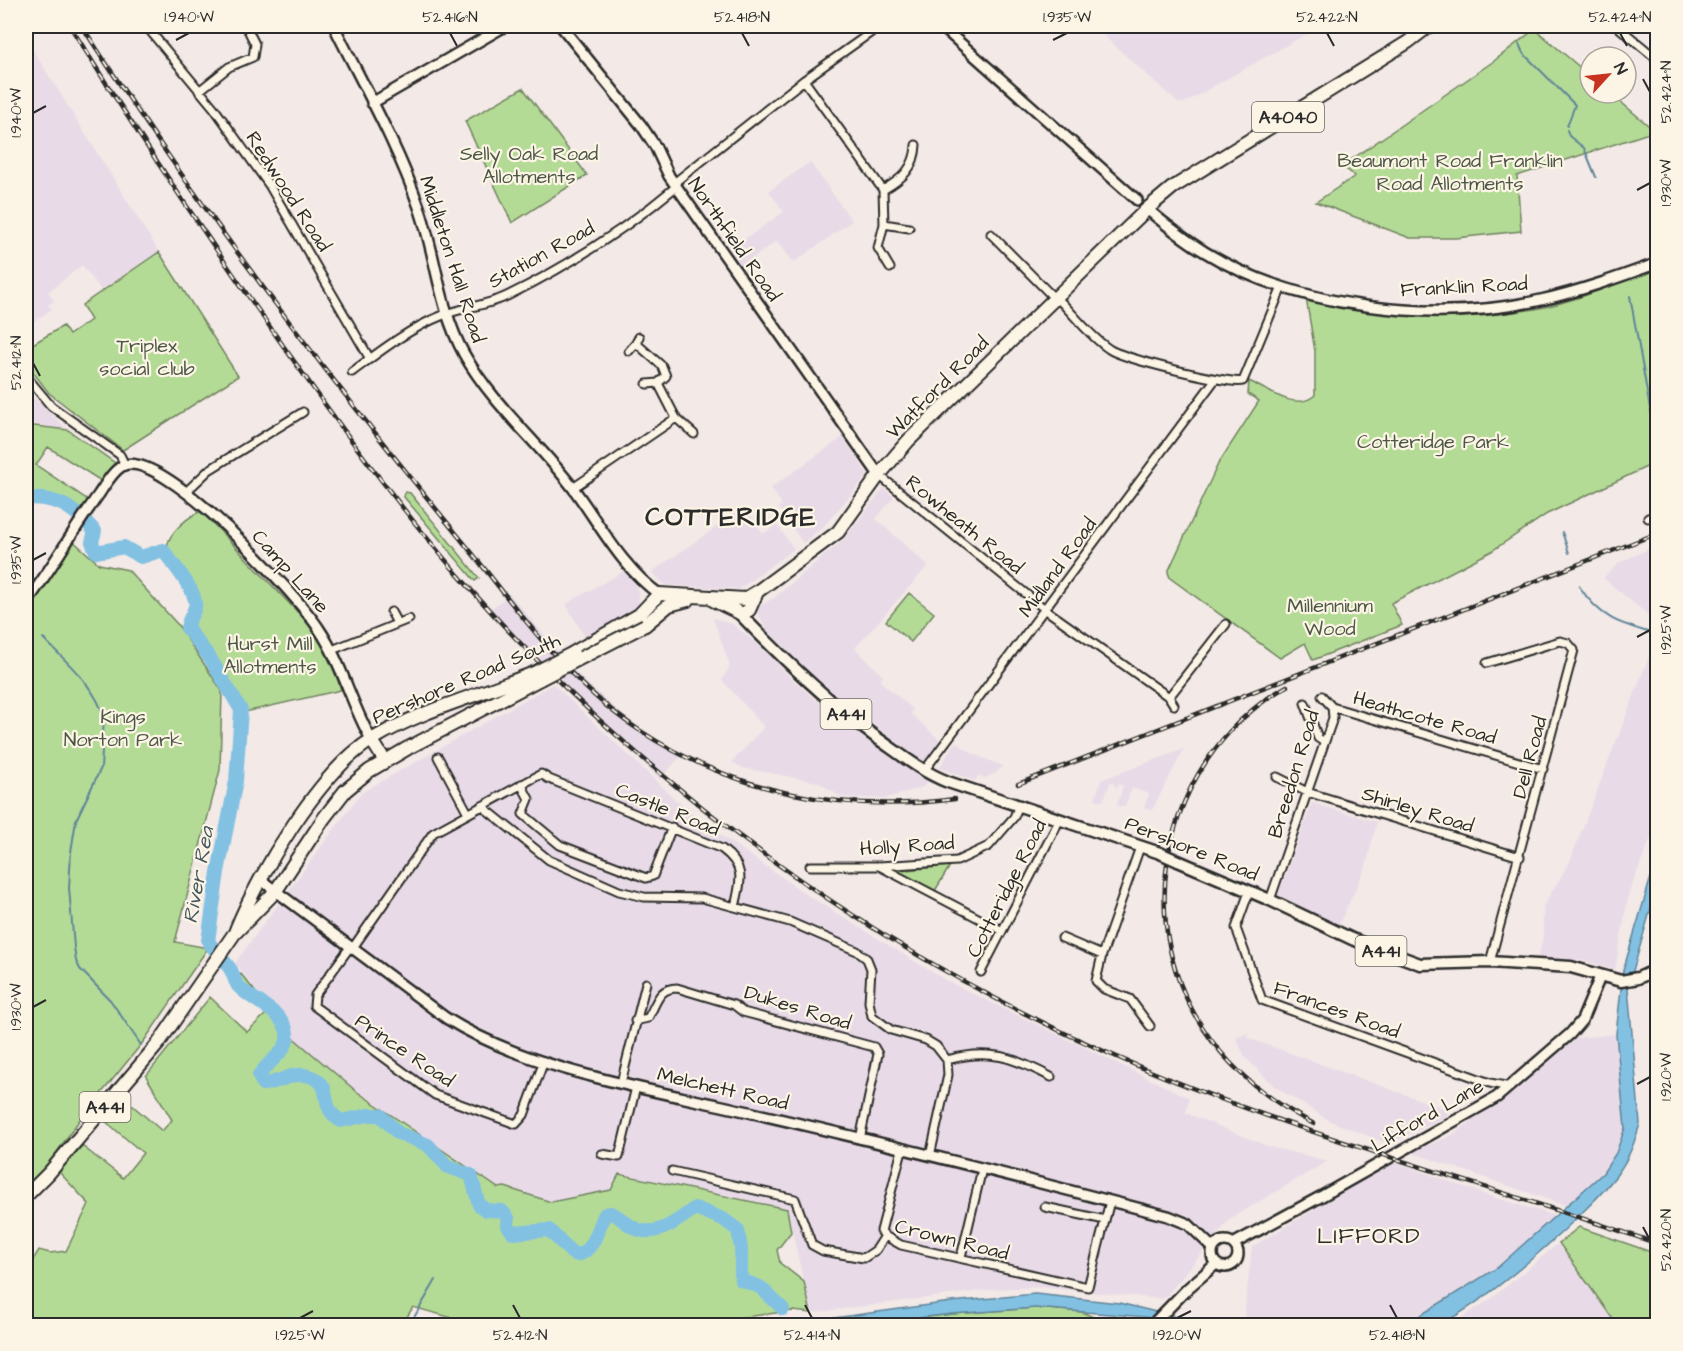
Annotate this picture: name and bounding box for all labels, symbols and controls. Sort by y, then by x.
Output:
text: 1.940°W [164,7,214,28]
text: 52.416°N [422,7,478,28]
text: 52.418°N [714,7,770,28]
text: 1.935°W [1043,7,1091,28]
text: 52.422°N [1296,7,1358,28]
text: 52.424°N [1588,7,1652,28]
north arrow [1578,45,1638,105]
text: N [1608,59,1633,78]
text: 52.424°N [1656,60,1677,124]
text: 1.940°W [6,88,27,138]
road number: A4040 [1252,102,1324,132]
street label: Redwood Road [239,126,338,257]
park label: Selly Oak Road Allotments [460,140,598,191]
park label: Beaumont Road Franklin Road Allotments [1337,147,1563,198]
text: 1.930°W [1656,159,1677,207]
street label: Middleton Hall Road [412,172,492,346]
street label: Northfield Road [681,172,787,307]
street label: Station Road [483,214,600,296]
street label: Franklin Road [1400,270,1528,304]
street label: Watford Road [880,330,995,445]
park label: Triplex social club [99,332,195,383]
text: 52.412°N [6,336,27,390]
park label: Cotteridge Park [1357,428,1509,457]
street label: Rowheath Road [899,468,1029,581]
district label: COTTERIDGE [645,499,817,535]
street label: Midland Road [1012,512,1104,623]
street label: Camp Lane [245,524,336,620]
text: 1.935°W [6,536,27,584]
park label: Millennium Wood [1287,592,1373,643]
text: 1.925°W [1656,605,1677,655]
street label: Pershore Road South [368,627,565,731]
park label: Hurst Mill Allotments [224,630,316,681]
street label: Heathcote Road [1350,684,1500,752]
road number: A441 [820,699,872,729]
park label: Kings Norton Park [64,703,182,754]
street label: Breedon Road [1261,707,1327,842]
street label: Dell Road [1506,713,1554,801]
street label: Castle Road [611,776,724,844]
street label: Shirley Road [1358,780,1477,841]
street label: Pershore Road [1121,809,1263,888]
street label: Cotteridge Road [960,814,1055,963]
water label: River Rea [176,823,221,926]
street label: Holly Road [859,829,955,864]
road number: A441 [1356,936,1406,966]
street label: Frances Road [1270,974,1404,1046]
street label: Dukes Road [741,978,855,1037]
text: 1.930°W [6,983,27,1031]
street label: Prince Road [349,1007,460,1094]
text: 1.920°W [1656,1053,1677,1101]
street label: Melchett Road [654,1060,791,1118]
street label: Lifford Lane [1366,1072,1489,1159]
road number: A441 [80,1092,130,1122]
text: 52.420°N [1656,1209,1677,1271]
street label: Crown Road [892,1212,1012,1268]
district label: LIFFORD [1317,1221,1421,1252]
text: 1.925°W [275,1325,325,1346]
text: 52.412°N [493,1325,547,1346]
text: 52.414°N [784,1325,840,1346]
text: 1.920°W [1153,1325,1201,1346]
text: 52.418°N [1369,1325,1425,1346]

